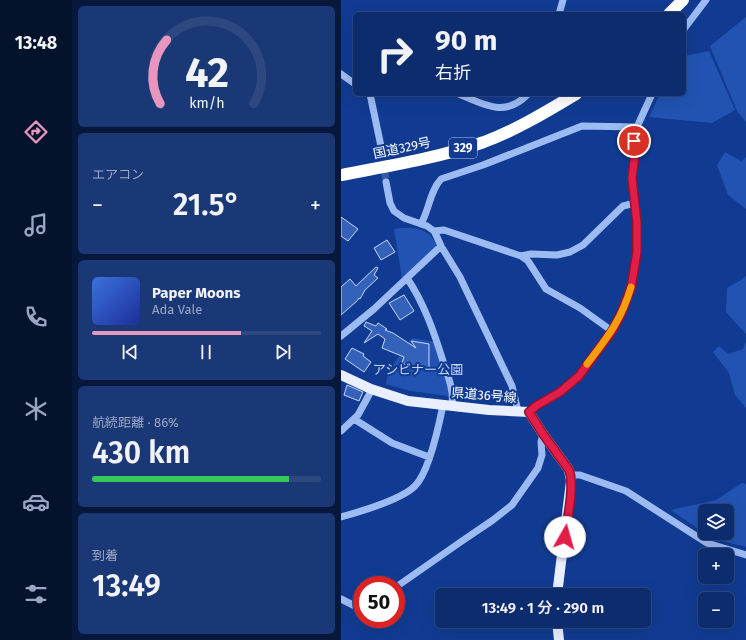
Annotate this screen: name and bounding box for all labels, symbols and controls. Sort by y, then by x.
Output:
text: 90 m [435,24,497,57]
icon: right [369,28,421,80]
text: 13:48 [15,32,57,54]
text: 42 [184,48,229,98]
text: 右折 [435,62,471,84]
text: km/h [189,95,224,112]
icon: directions [22,118,50,146]
pin [617,124,651,158]
icon: arrive [623,130,645,152]
street label: 国道329号 [372,135,432,161]
road number: 329 [449,138,477,158]
text: エアコン [92,167,144,182]
text: 21.5° [173,187,240,223]
text: − [92,192,103,219]
text: + [310,192,321,219]
icon: music [22,211,50,239]
text: Paper Moons [152,284,240,302]
text: Ada Vale [152,302,202,317]
icon: phone [22,303,50,331]
icon: previous [119,341,141,363]
icon: pause [195,341,217,363]
icon: next [272,341,294,363]
park label: アシビナー公園 [373,362,463,377]
street label: 県道36号線 [451,385,517,405]
icon: climate [22,395,50,423]
text: 航続距離 · 86% [92,415,179,430]
text: 430 km [92,435,190,471]
icon: car [22,488,50,516]
map controls [698,504,734,628]
button: layers [698,504,734,540]
position arrow [544,516,586,558]
text: 到着 [92,548,118,563]
button: + [698,548,734,584]
text: 13:49 [92,568,161,604]
speed limit sign: 50 [353,576,405,628]
icon: filters [22,580,50,608]
button: − [698,592,734,628]
text: 13:49 · 1 分 · 290 m [482,599,604,617]

